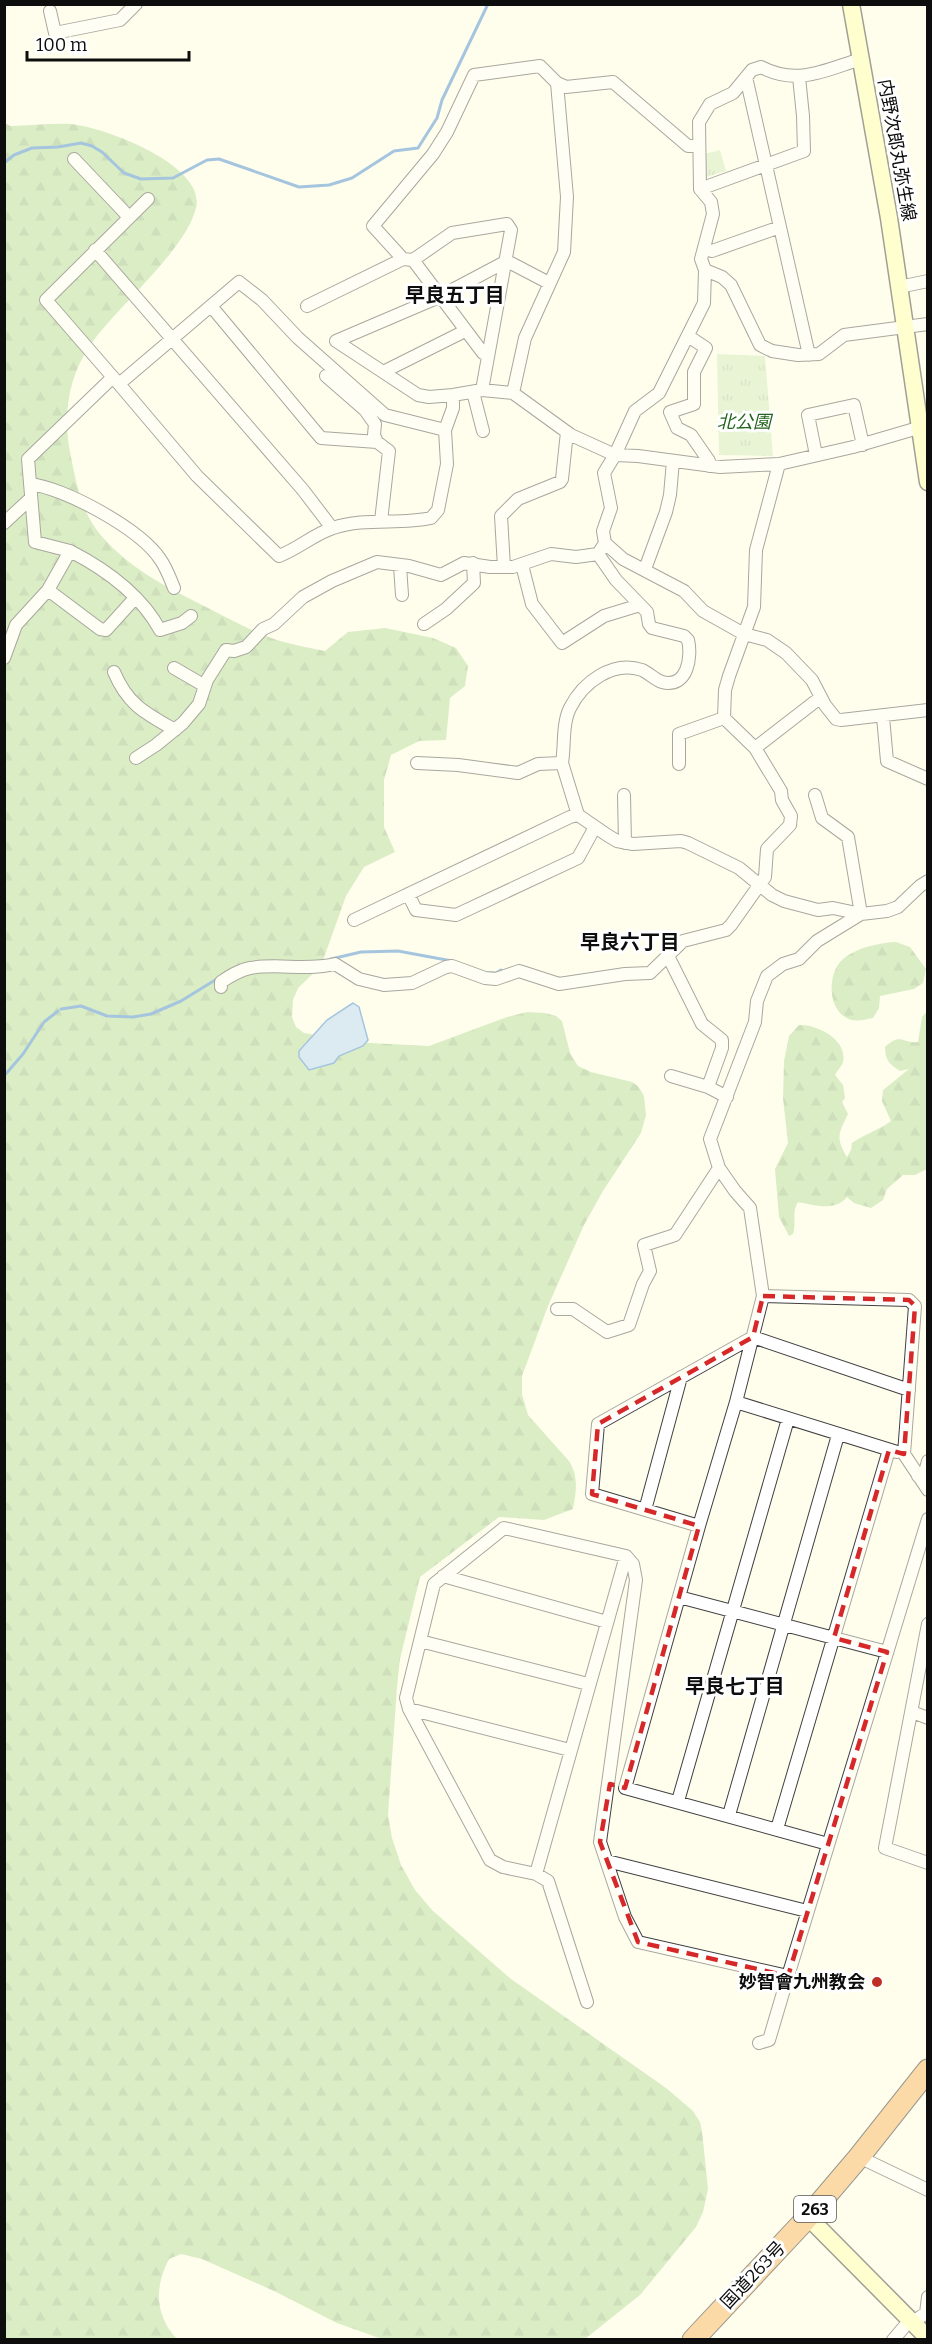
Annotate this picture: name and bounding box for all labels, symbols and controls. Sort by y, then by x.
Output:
scale bar [27,24,189,62]
text: 100 m [36,34,87,56]
street label: 内野次郎丸弥生線 [874,77,920,223]
district label: 早良五丁目 [405,283,505,307]
park label: 北公園 [717,411,774,433]
district label: 早良六丁目 [580,930,680,954]
district label: 早良七丁目 [685,1674,785,1698]
place label: 妙智會九州教会 [739,1971,865,1993]
marker: 妙智會九州教会 [870,1975,884,1989]
road number: 263 [794,2196,836,2222]
street label: 国道263号 [716,2237,790,2313]

